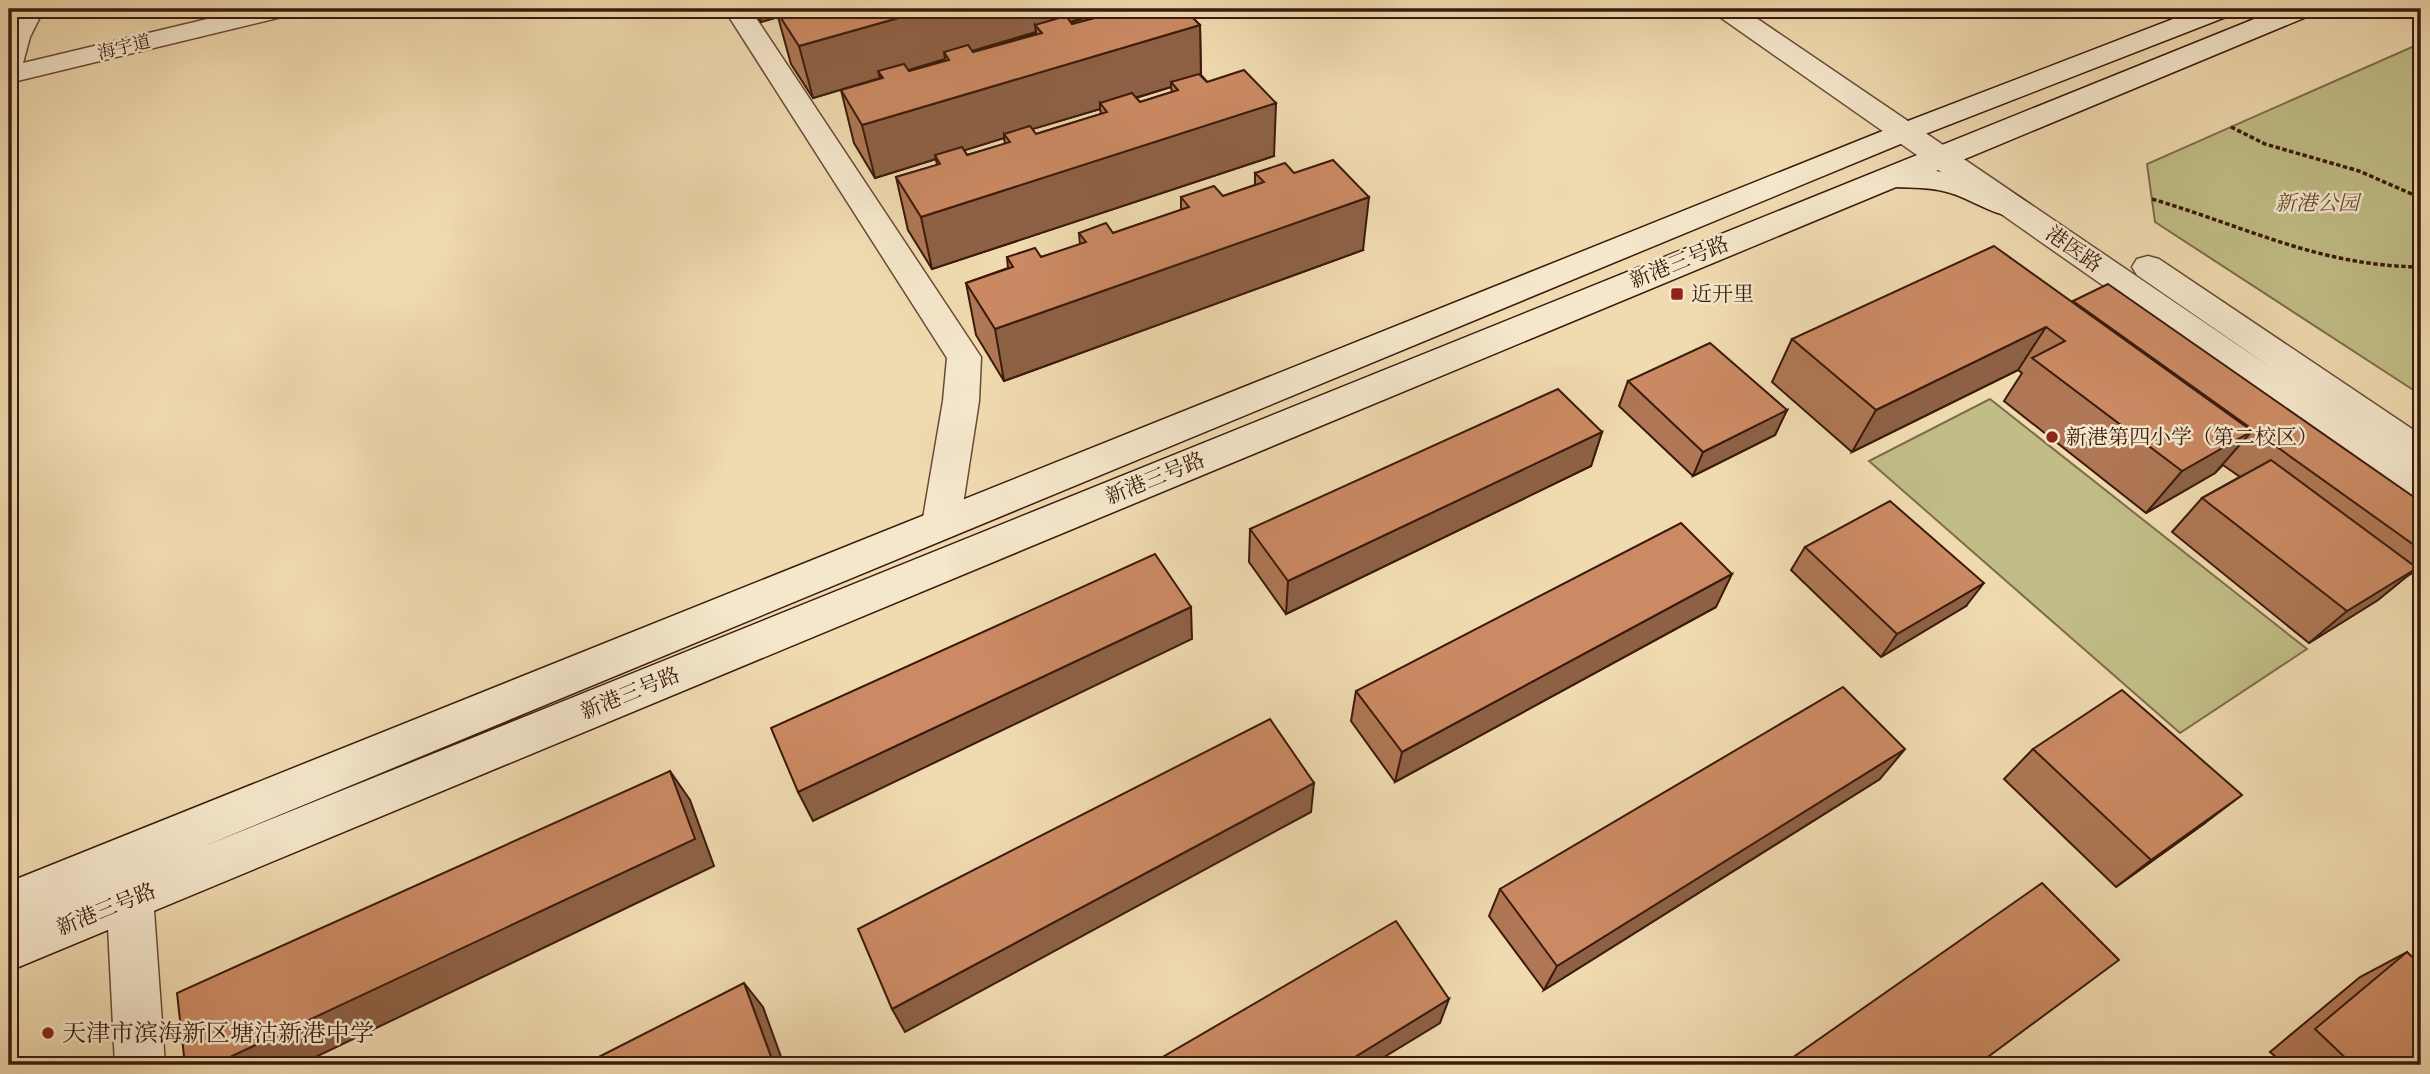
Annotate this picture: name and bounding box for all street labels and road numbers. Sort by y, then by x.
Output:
street label: 海宇道 [95,31,153,63]
street label: 港医路 [2041,222,2106,277]
street label: 新港三号路 [1626,232,1732,293]
street label: 新港三号路 [1102,448,1208,509]
street label: 新港三号路 [577,663,683,724]
street label: 新港三号路 [53,879,159,940]

